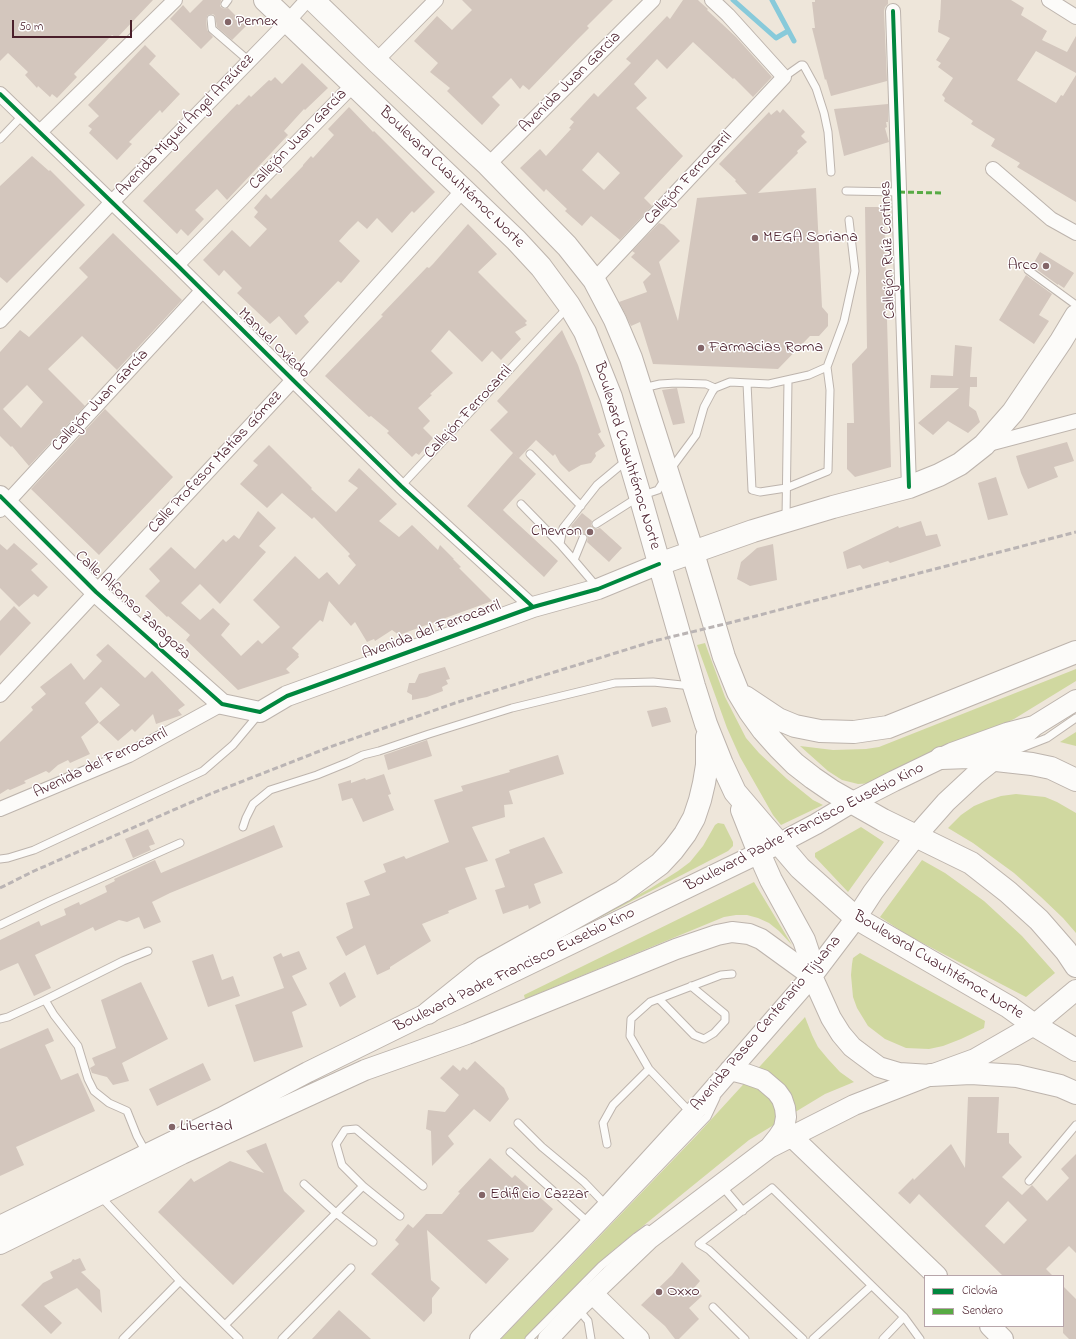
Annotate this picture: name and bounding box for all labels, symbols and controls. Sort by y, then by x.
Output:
scale bar [14,12,134,38]
place label: Pemex [236,12,278,32]
marker: Pemex [223,17,233,27]
text: 50 m [19,18,43,36]
street label: Avenida Juan Garcia [516,28,626,138]
street label: Avenida Miguel Ángel Anzúrez [113,51,259,201]
street label: Callejón Juan García [246,85,352,195]
street label: Boulevard Cuauhtémoc Norte [374,103,528,253]
street label: Callejón Ferrocarril [641,128,737,230]
street label: Callejón Ruíz Cortines [877,180,901,320]
place label: MEGA Soriana [763,228,858,248]
marker: MEGA Soriana [750,233,760,243]
place label: Arco [1008,256,1038,276]
marker: Arco [1041,261,1051,271]
street label: Manuel Oviedo [233,305,313,383]
place label: Farmacias Roma [709,338,823,358]
marker: Farmacias Roma [696,343,706,353]
street label: Callejón Juan García [49,346,153,456]
street label: Boulevard Cuauhtémoc Norte [588,360,664,552]
street label: Callejón Ferrocarril [421,362,517,464]
street label: Calle Profesor Matías Gómez [145,388,287,538]
place label: Chevron [531,522,582,542]
marker: Chevron [585,527,595,537]
street label: Calle Alfonso Zaragoza [70,547,194,665]
street label: Avenida del Ferrocarril [360,597,504,665]
street label: Avenida del Ferrocarril [31,724,171,804]
street label: Boulevard Padre Francisco Eusebio Kino [682,759,928,897]
street label: Boulevard Padre Francisco Eusebio Kino [391,904,639,1038]
street label: Boulevard Cuauhtémoc Norte [849,908,1027,1024]
street label: Avenida Paseo Centenario Tijuana [688,932,846,1116]
place label: Libertad [180,1117,232,1137]
marker: Libertad [167,1122,177,1132]
place label: Edificio Cazzar [490,1185,589,1205]
marker: Edificio Cazzar [477,1190,487,1200]
legend [924,1275,1064,1327]
place label: Oxxo [667,1282,700,1302]
text: Ciclovía [962,1282,998,1300]
marker: Oxxo [654,1287,664,1297]
text: Sendero [962,1302,1003,1320]

